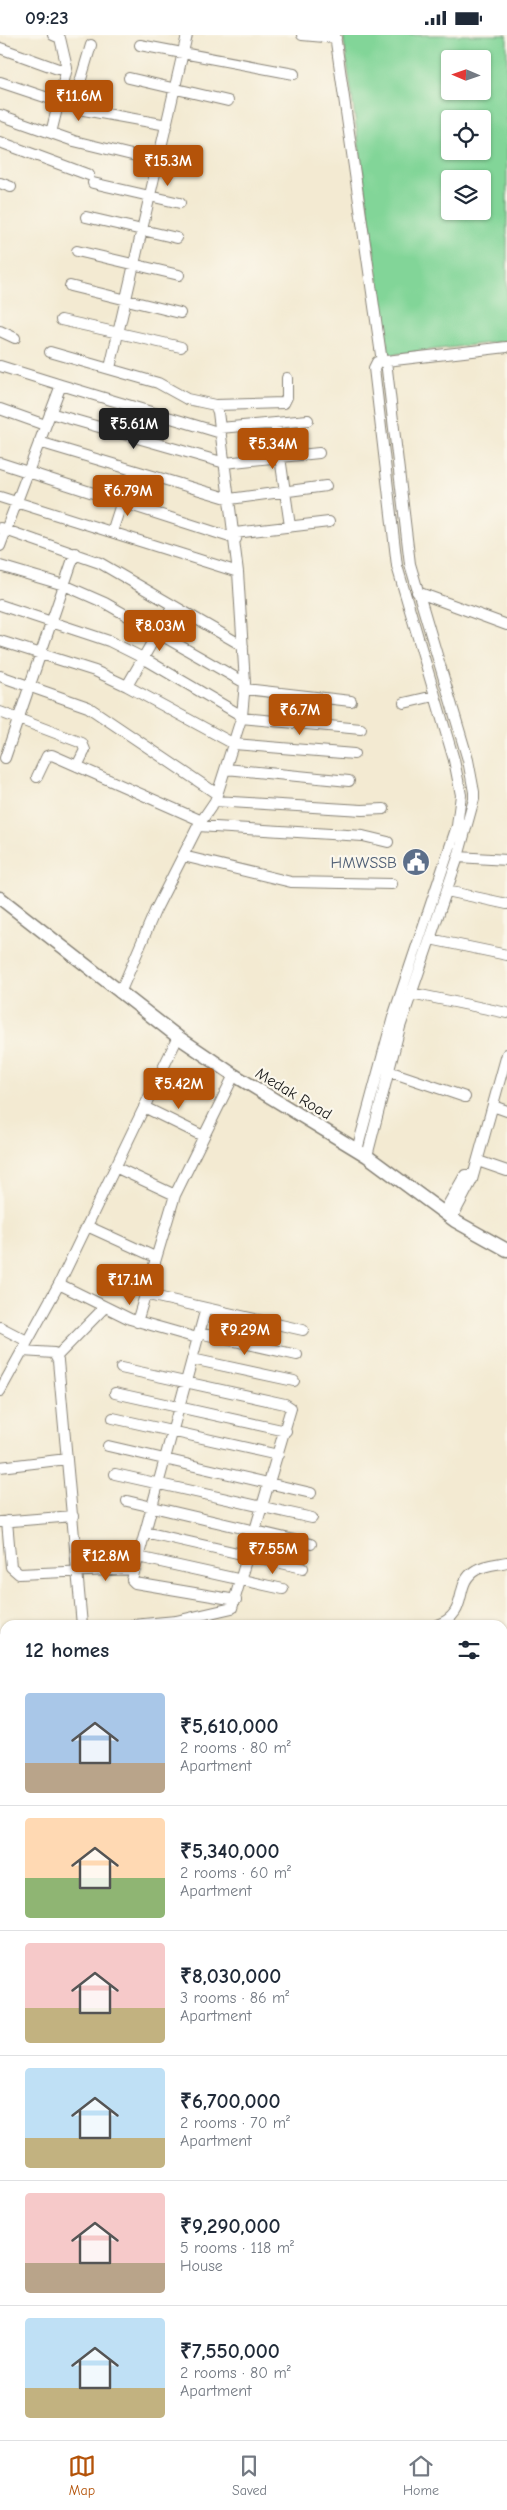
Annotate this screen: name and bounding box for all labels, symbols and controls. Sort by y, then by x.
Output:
text: 09:23 [25,7,69,29]
north arrow [441,50,491,100]
map controls [441,50,491,220]
pin: ₹11.6M [38,79,120,122]
text: ₹11.6M [56,87,102,105]
button: locate [441,110,491,160]
pin: ₹15.3M [127,145,209,187]
text: ₹15.3M [144,152,192,170]
button: layers [441,170,491,220]
pin: ₹5.61M [93,407,175,450]
text: ₹5.61M [110,415,158,433]
pin: ₹5.34M [232,427,314,470]
text: ₹5.34M [249,435,297,453]
pin: ₹6.79M [87,475,169,517]
text: ₹6.79M [104,482,152,500]
pin: ₹8.03M [119,609,201,652]
text: ₹8.03M [135,617,185,635]
pin: ₹6.7M [265,693,335,736]
text: ₹6.7M [280,701,320,719]
public building icon: HMWSSB [401,847,431,877]
place label: HMWSSB [331,854,397,872]
street label: Medak Road [252,1064,335,1124]
pin: ₹5.42M [138,1067,220,1110]
text: ₹5.42M [155,1075,203,1093]
pin: ₹17.1M [89,1263,171,1306]
text: ₹17.1M [108,1271,152,1289]
pin: ₹9.29M [204,1313,286,1356]
text: ₹9.29M [220,1321,270,1339]
pin: ₹7.55M [232,1533,314,1575]
pin: ₹12.8M [65,1539,147,1582]
text: ₹7.55M [248,1540,298,1558]
text: ₹12.8M [82,1547,130,1565]
icon: filters [455,1636,483,1664]
text: 12 homes [25,1638,109,1662]
icon: home [65,1713,125,1773]
text: ₹5,610,000 [180,1714,278,1738]
text: 2 rooms · 80 m² [180,1739,291,1757]
text: Apartment [180,1757,252,1775]
icon: home [65,1838,125,1898]
text: ₹5,340,000 [180,1839,279,1863]
text: 2 rooms · 60 m² [180,1864,291,1882]
text: Apartment [180,1882,252,1900]
icon: home [65,1963,125,2023]
text: ₹8,030,000 [180,1964,281,1988]
text: 3 rooms · 86 m² [180,1989,289,2007]
text: Apartment [180,2007,252,2025]
icon: home [65,2088,125,2148]
text: ₹6,700,000 [180,2089,281,2113]
text: 2 rooms · 70 m² [180,2114,290,2132]
text: Apartment [180,2132,252,2150]
icon: home [65,2213,125,2273]
text: ₹9,290,000 [180,2214,281,2238]
text: 5 rooms · 118 m² [180,2239,294,2257]
text: House [180,2257,223,2275]
icon: home [65,2338,125,2398]
text: ₹7,550,000 [180,2339,280,2363]
text: 2 rooms · 80 m² [180,2364,291,2382]
text: Apartment [180,2382,252,2400]
tab: Map [68,2452,96,2499]
tab: Saved [232,2452,267,2499]
tab: Home [403,2452,439,2499]

